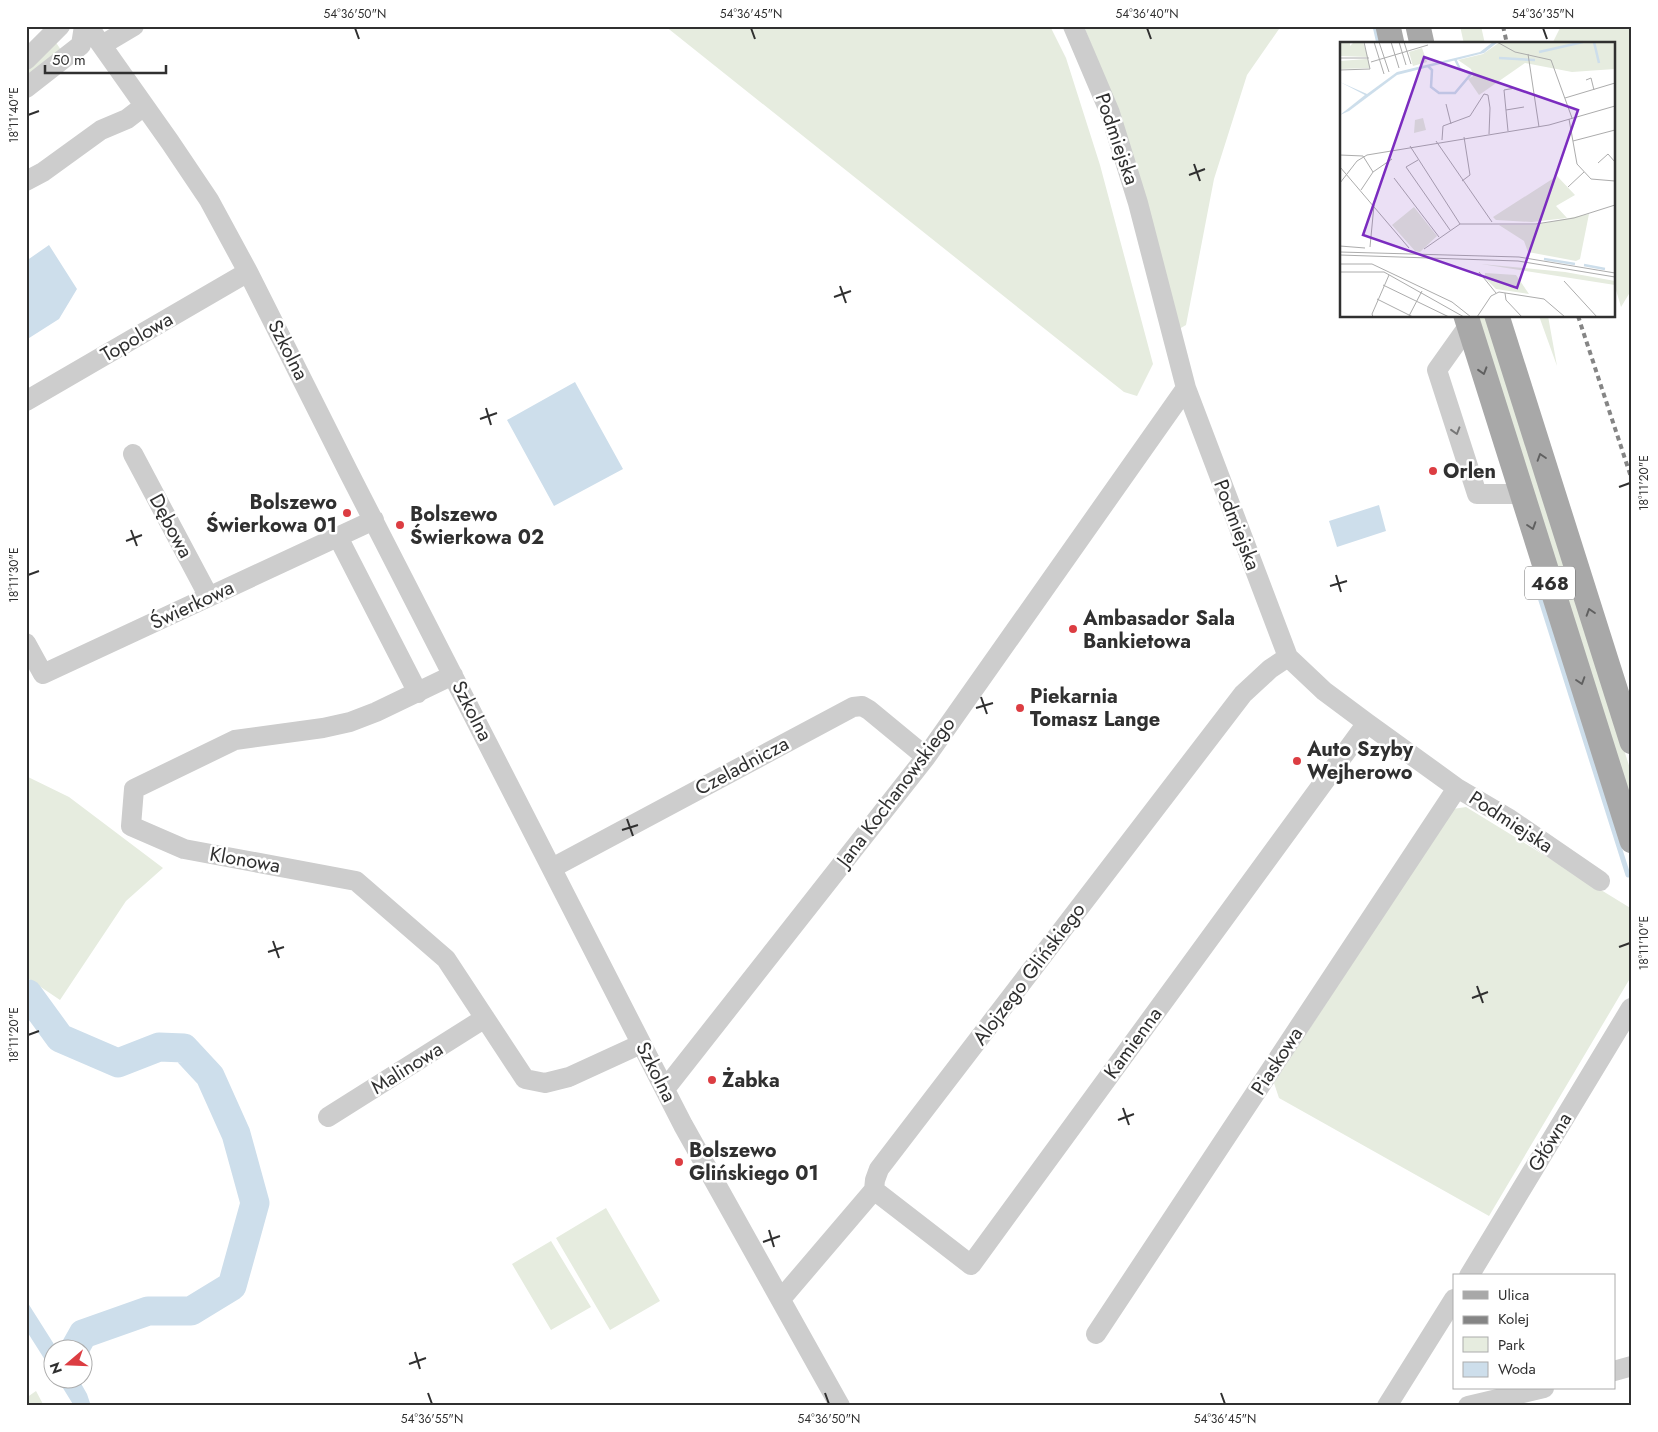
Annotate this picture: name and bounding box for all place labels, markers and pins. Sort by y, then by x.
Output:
place label: Orlen [1443,457,1496,486]
marker: Orlen [1427,465,1439,477]
place label: Bolszewo Świerkowa 01 [206,488,337,540]
place label: Bolszewo Świerkowa 02 [410,500,544,552]
marker: Bolszewo Świerkowa 01 [341,507,353,519]
marker: Bolszewo Świerkowa 02 [394,519,406,531]
place label: Ambasador Sala Bankietowa [1082,604,1235,656]
marker: Ambasador Sala Bankietowa [1067,623,1079,635]
place label: Piekarnia Tomasz Lange [1030,682,1160,734]
marker: Piekarnia Tomasz Lange [1014,702,1026,714]
place label: Auto Szyby Wejherowo [1306,735,1414,787]
marker: Auto Szyby Wejherowo [1291,755,1303,767]
place label: Żabka [722,1066,780,1095]
marker: Żabka [706,1074,718,1086]
place label: Bolszewo Glińskiego 01 [689,1136,819,1188]
marker: Bolszewo Glińskiego 01 [673,1156,685,1168]

